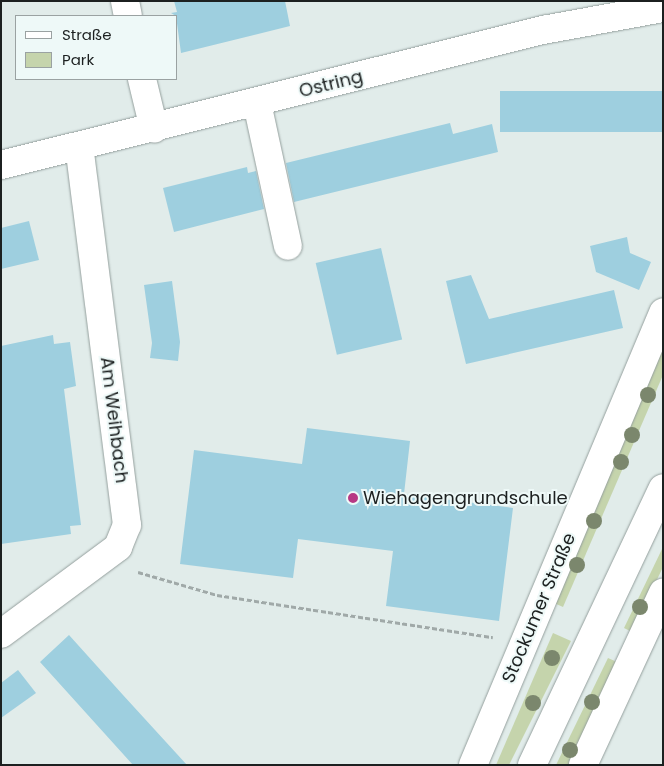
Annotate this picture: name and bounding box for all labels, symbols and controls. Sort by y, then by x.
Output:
legend [15,15,178,80]
text: Straße [62,24,112,45]
text: Park [62,49,94,70]
street label: Ostring [297,66,365,102]
street label: Am Weihbach [96,356,132,484]
place label: Wiehagengrundschule [363,487,568,509]
marker: Wiehagengrundschule [347,492,359,504]
street label: Stockumer Straße [498,530,580,686]

